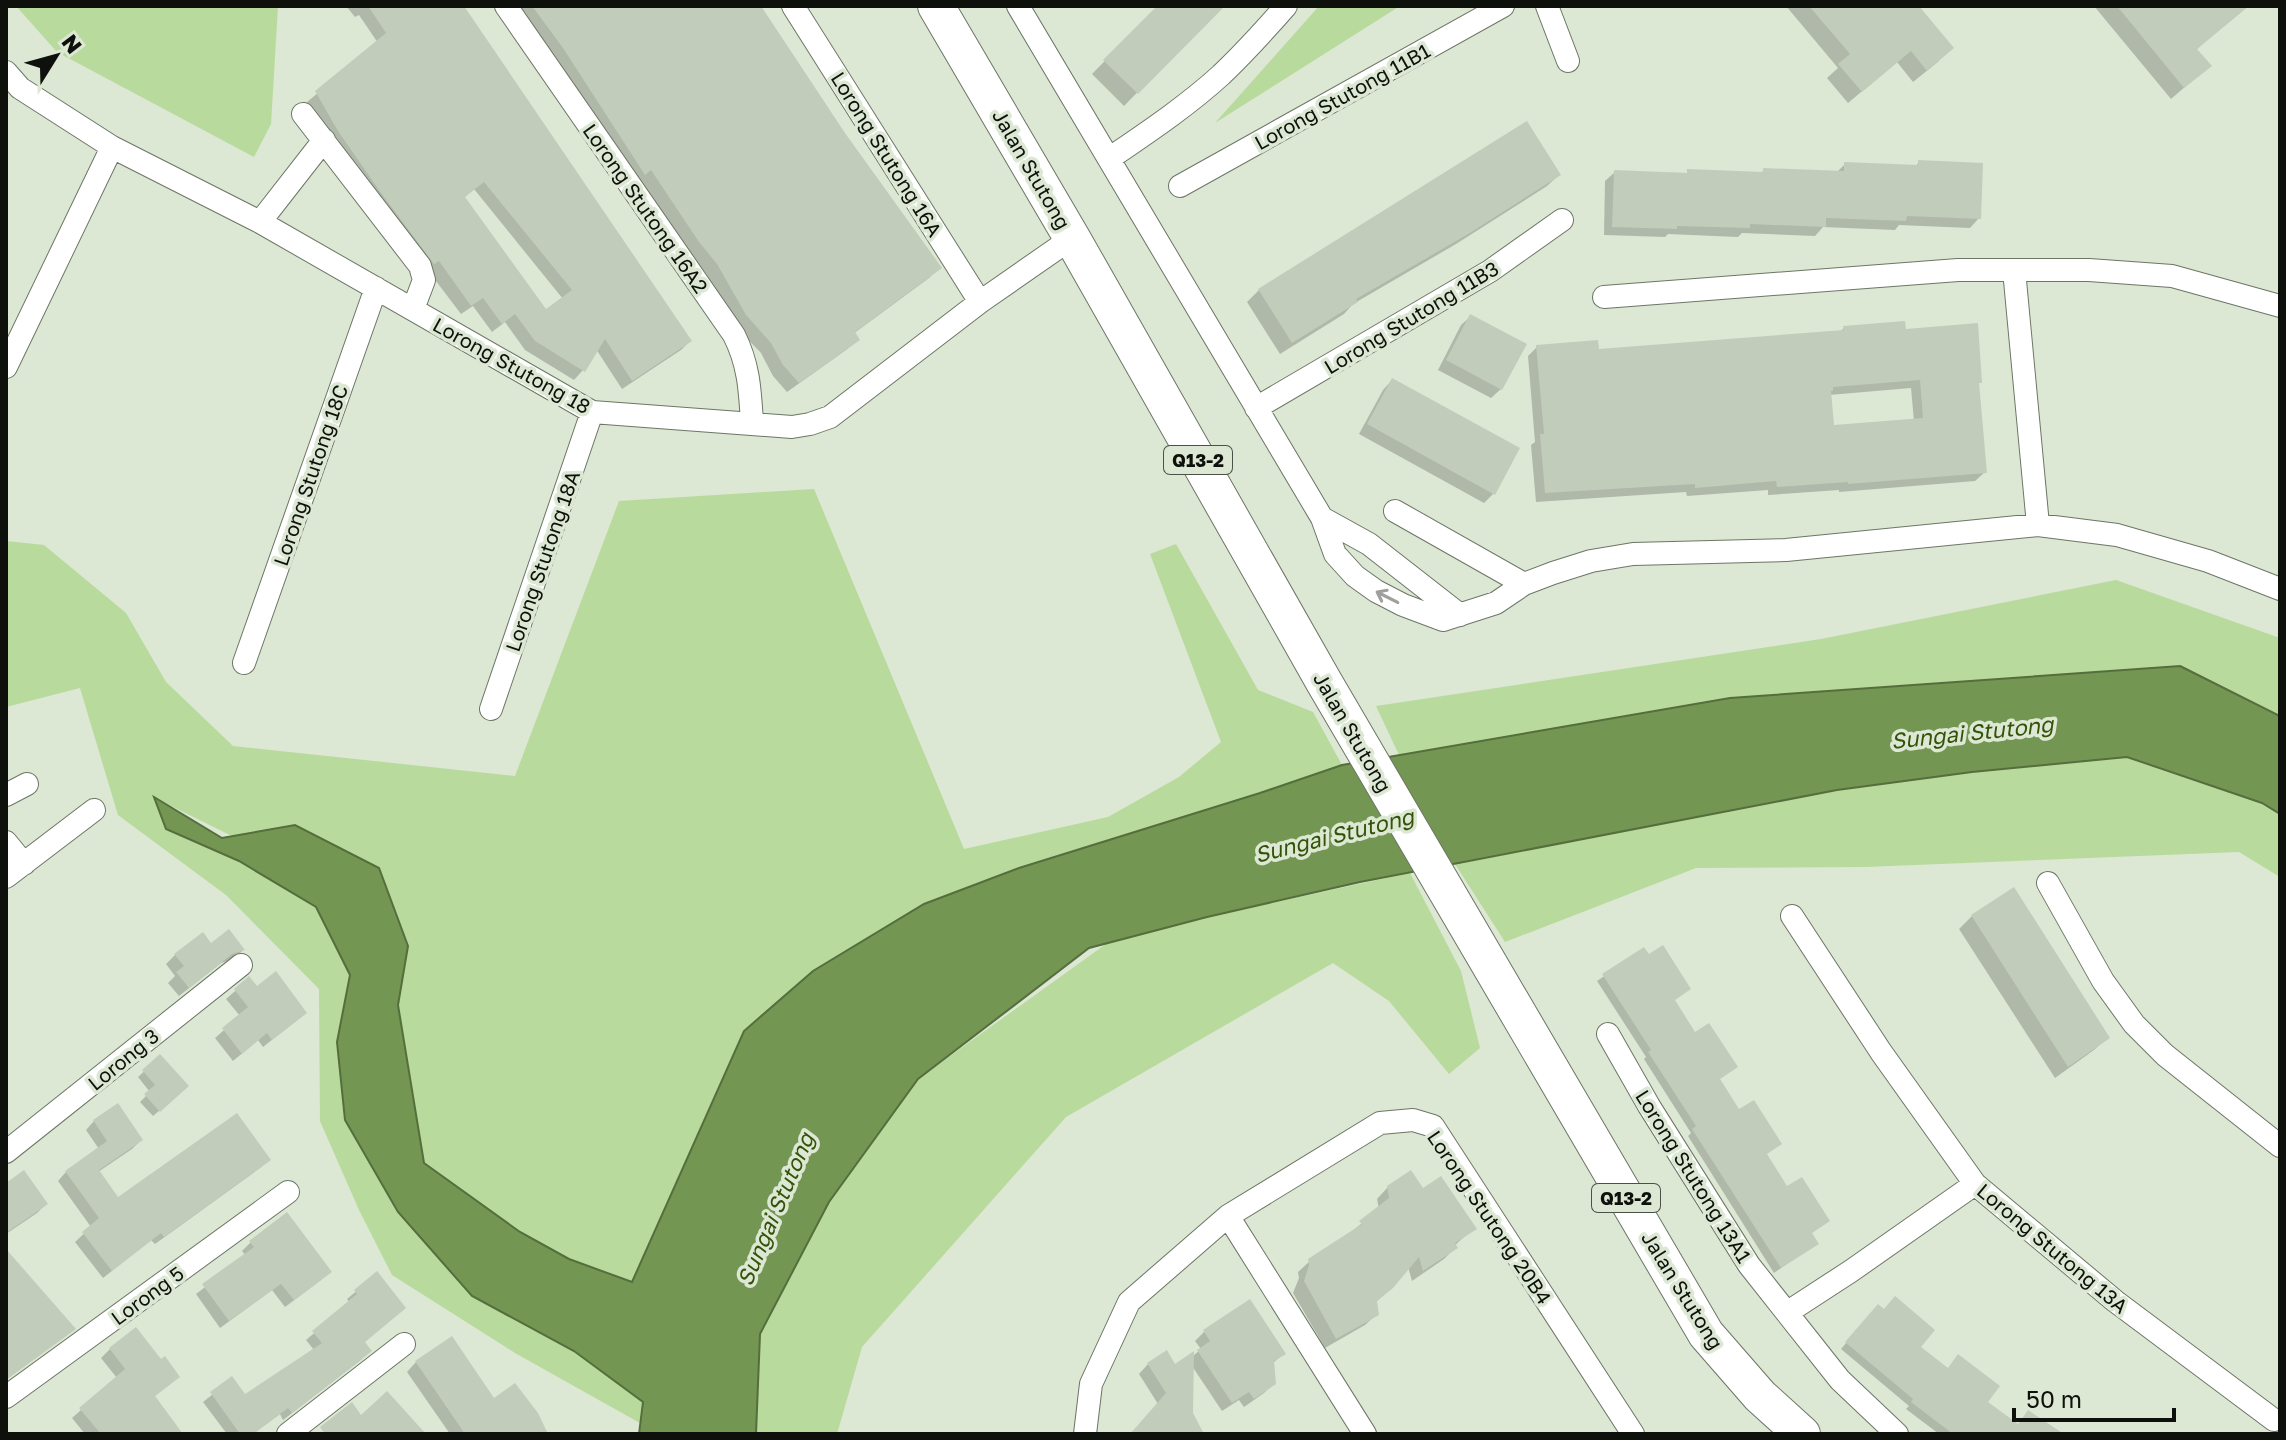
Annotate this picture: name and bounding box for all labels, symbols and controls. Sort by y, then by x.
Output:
north arrow [16,16,96,96]
text: N [57,29,88,58]
street label: Lorong Stutong 11B1 [1250,38,1434,154]
street label: Lorong Stutong 16A [827,67,947,241]
street label: Jalan Stutong [988,105,1076,233]
street label: Lorong Stutong 16A2 [578,119,714,297]
street label: Lorong Stutong 11B3 [1320,255,1502,379]
street label: Lorong Stutong 18 [429,312,595,418]
street label: Lorong Stutong 18C [268,381,352,569]
road number: Q13-2 [1164,446,1232,474]
street label: Lorong Stutong 18A [500,467,584,655]
one-way arrow [1376,588,1400,604]
street label: Jalan Stutong [1309,668,1397,796]
water label: Sungai Stutong [1889,710,2056,754]
water label: Sungai Stutong [1252,802,1418,868]
street label: Lorong 3 [83,1023,163,1095]
street label: Lorong Stutong 13A1 [1631,1085,1757,1267]
street label: Lorong Stutong 20B4 [1423,1126,1557,1308]
water label: Sungai Stutong [731,1127,820,1289]
street label: Lorong Stutong 13A [1973,1178,2133,1318]
road number: Q13-2 [1592,1184,1660,1212]
street label: Jalan Stutong [1637,1227,1729,1353]
street label: Lorong 5 [106,1261,188,1329]
scale bar [2014,1372,2174,1422]
text: 50 m [2026,1384,2082,1413]

